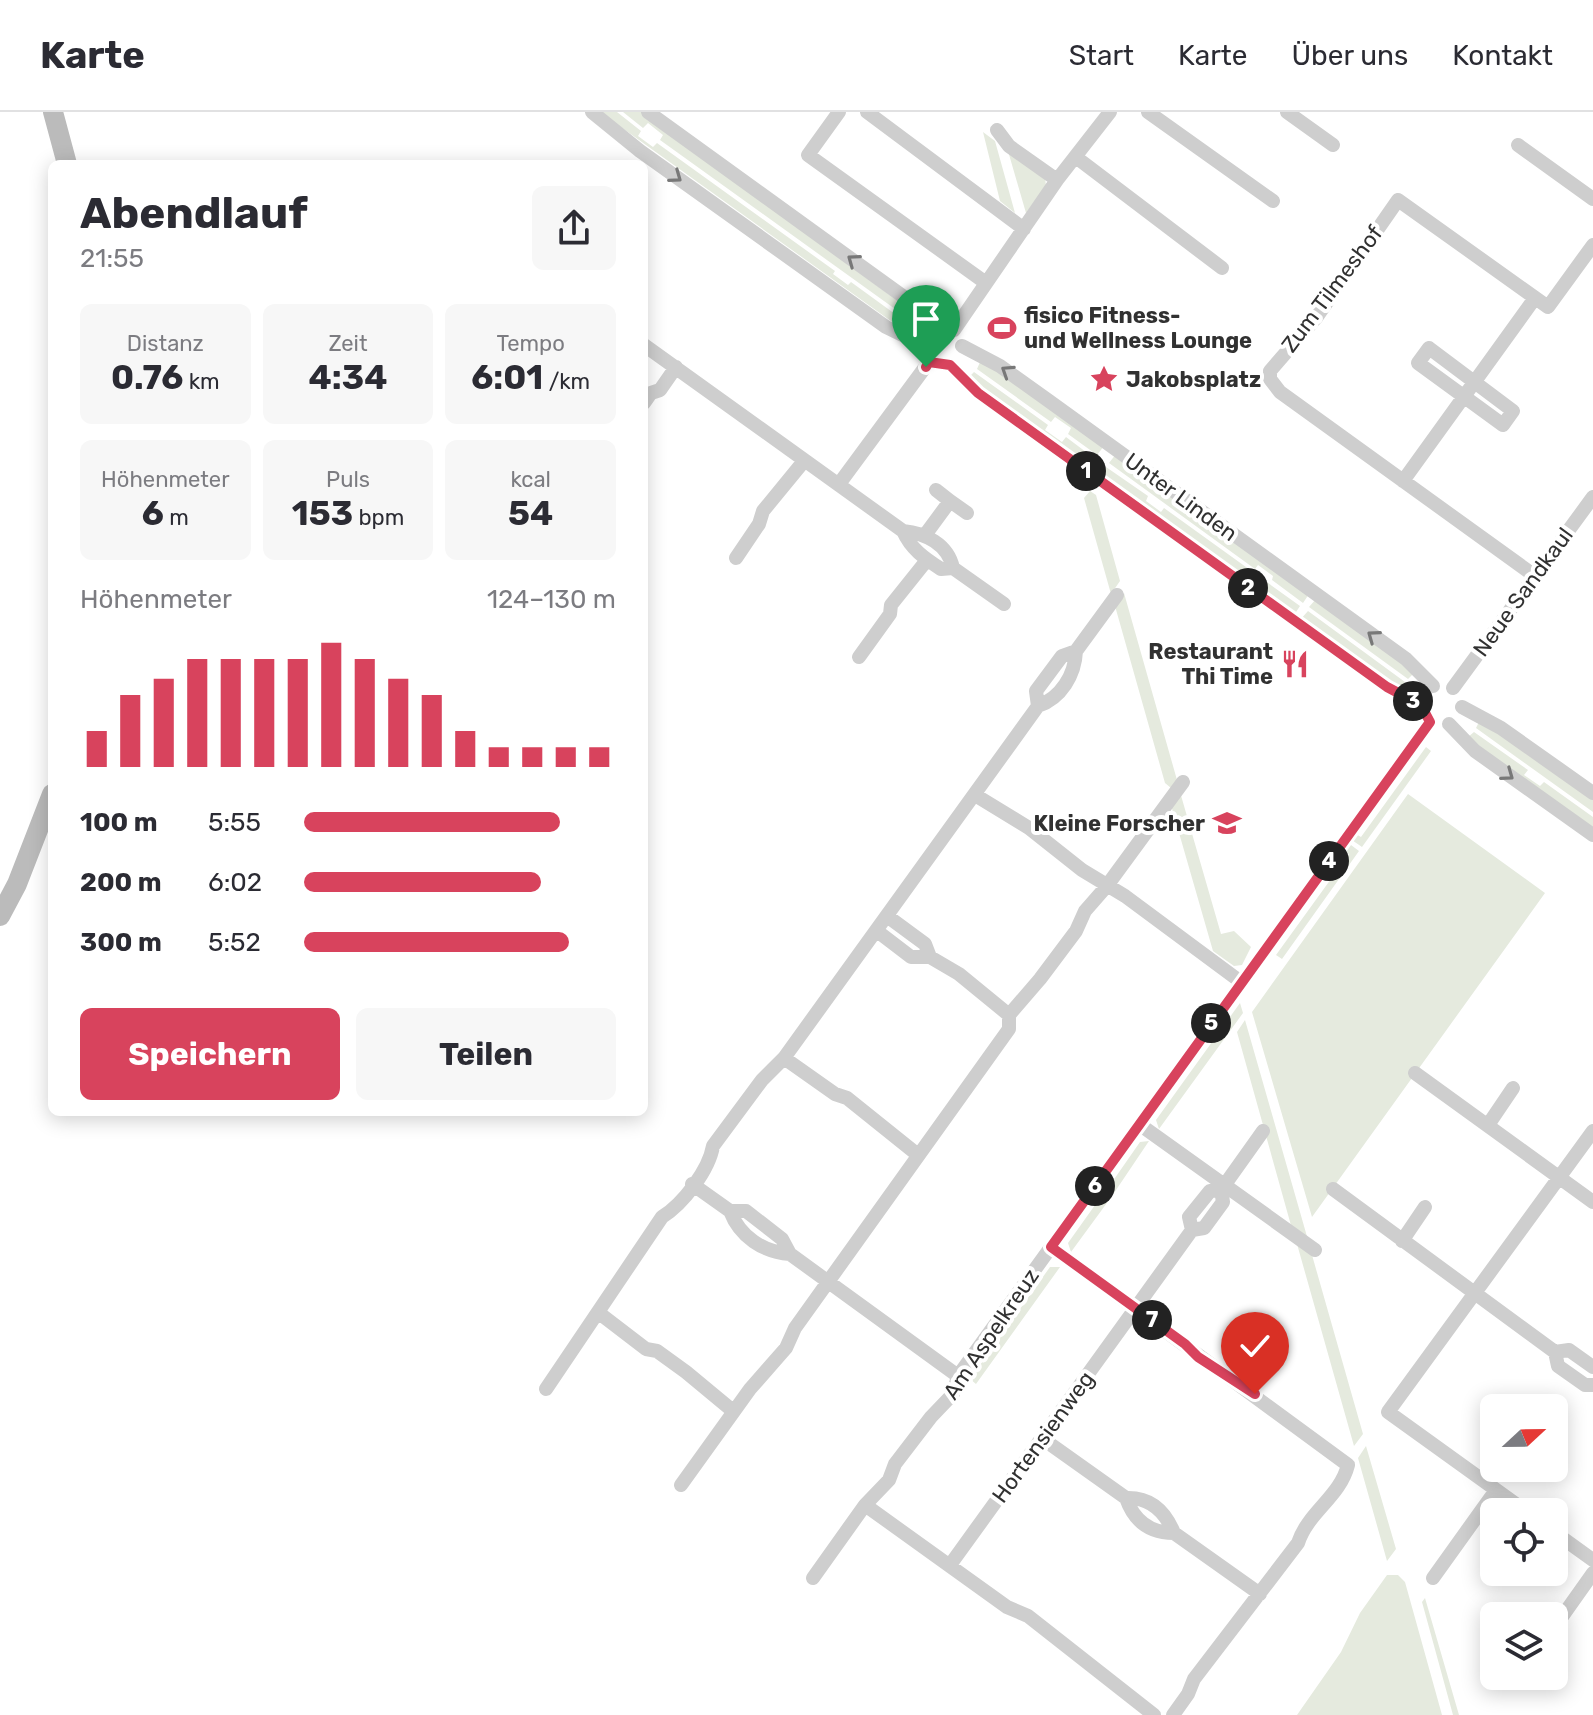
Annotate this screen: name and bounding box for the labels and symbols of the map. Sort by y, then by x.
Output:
one-way arrow [668,167,682,181]
street label: Zum Tilmeshof [1276,220,1389,358]
one-way arrow [847,255,861,270]
pin [892,285,960,367]
place label: fisico Fitness- und Wellness Lounge [1024,302,1252,354]
sports icon: fisico Fitness- und Wellness Lounge [987,313,1017,343]
place icon: Jakobsplatz [1089,364,1119,394]
one-way arrow [1001,366,1015,381]
place label: Jakobsplatz [1126,366,1261,393]
street label: Unter Linden [1119,447,1243,547]
pin: 1 [1066,451,1106,491]
street label: Neue Sandkaul [1467,522,1579,662]
pin: 2 [1228,568,1268,608]
one-way arrow [1368,631,1382,646]
place label: Restaurant Thi Time [1148,638,1273,690]
restaurant icon: Restaurant Thi Time [1280,649,1310,679]
pin: 3 [1393,681,1433,721]
one-way arrow [1499,765,1513,779]
school or university icon: Kleine Forscher [1212,808,1242,838]
place label: Kleine Forscher [1034,810,1205,837]
pin: 4 [1309,841,1349,881]
pin: 5 [1191,1003,1231,1043]
pin: 6 [1075,1166,1115,1206]
street label: Am Aspelkreuz [937,1263,1045,1405]
pin: 7 [1132,1300,1172,1340]
pin [1221,1312,1289,1394]
street label: Hortensienweg [986,1366,1100,1508]
north arrow [1480,1394,1568,1482]

